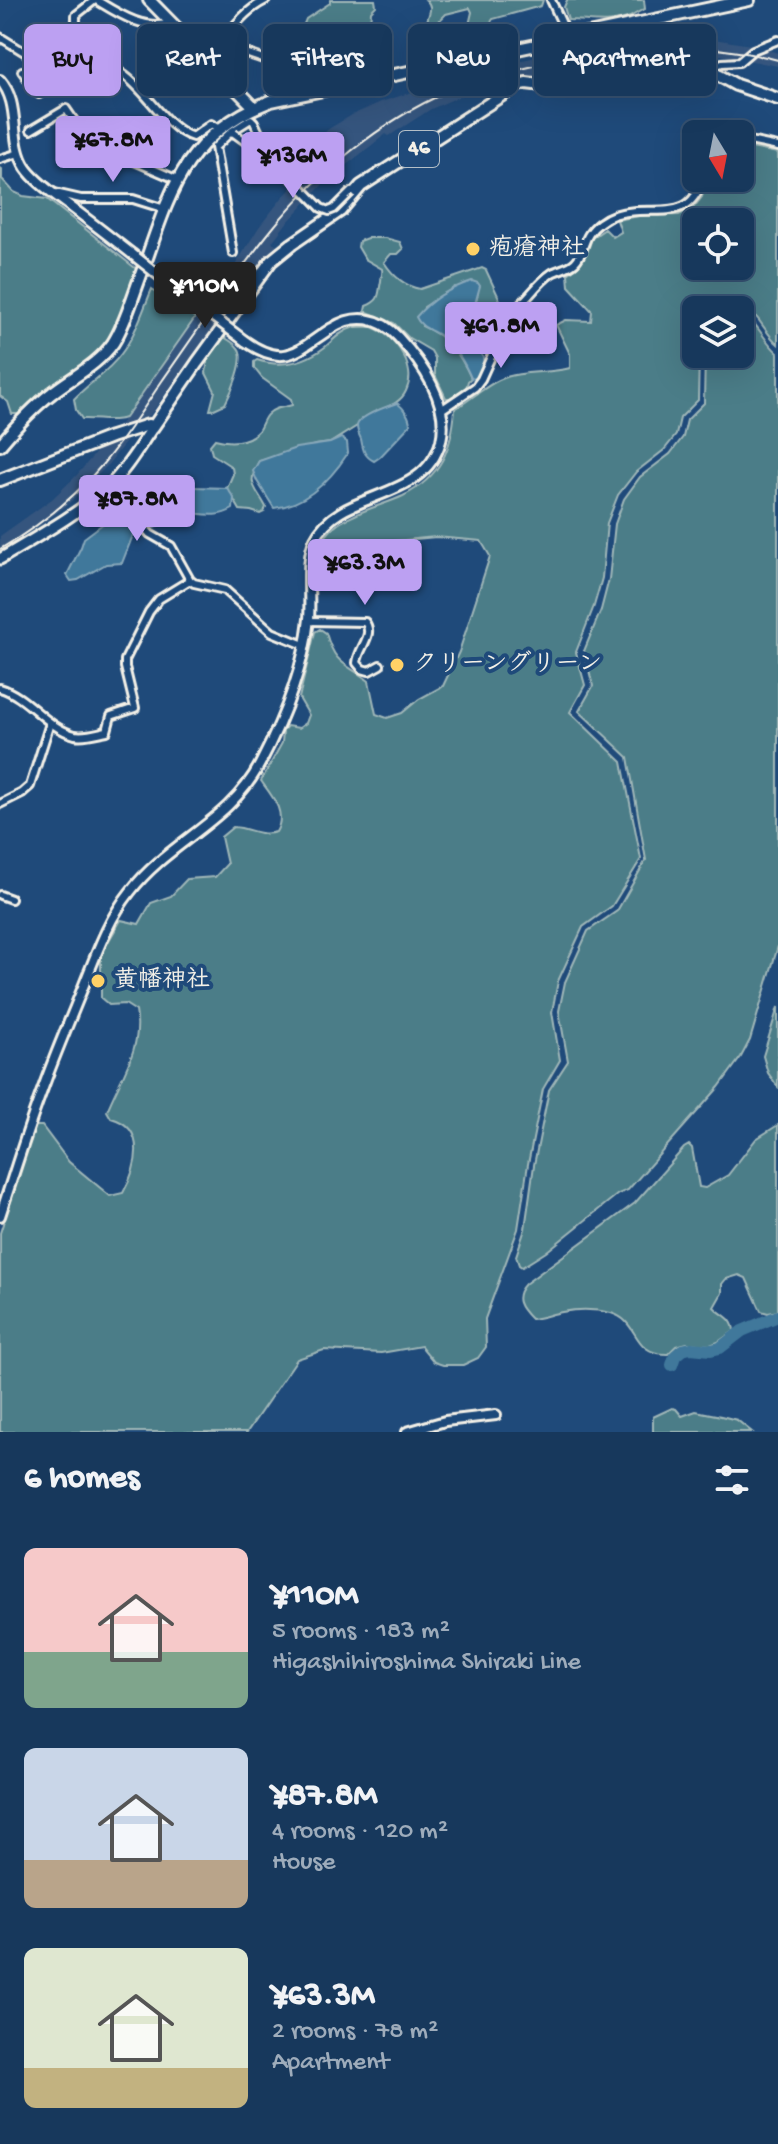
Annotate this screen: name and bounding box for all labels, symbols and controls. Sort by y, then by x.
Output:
chip: Buy [24,24,121,96]
chip: Rent [137,24,247,96]
chip: Filters [263,24,392,96]
chip: New [408,24,518,96]
chip: Apartment [534,24,716,96]
pin: ¥67.8M [48,116,178,184]
north arrow [682,120,754,192]
map controls [682,120,754,368]
text: ¥67.8M [73,126,153,157]
road number: 46 [399,131,439,167]
pin: ¥136M [237,132,349,200]
text: ¥136M [259,142,327,173]
button: locate [682,208,754,280]
place label: 疱瘡神社 [489,234,585,264]
marker: 疱瘡神社 [464,240,482,258]
pin: ¥110M [149,262,261,330]
text: ¥110M [172,272,238,303]
button: layers [682,296,754,368]
pin: ¥61.8M [436,302,566,370]
text: ¥61.8M [463,312,539,343]
pin: ¥87.8M [72,475,202,543]
text: ¥87.8M [97,485,177,516]
pin: ¥63.3M [300,539,430,607]
text: ¥63.3M [326,549,404,580]
place label: クリーングリーン [413,650,602,680]
marker: クリーングリーン [388,656,406,674]
place label: 黄幡神社 [114,966,210,996]
marker: 黄幡神社 [89,972,107,990]
icon: filters [710,1458,754,1502]
text: 6 homes [24,1460,139,1500]
text: ¥110M [272,1577,358,1617]
icon: home [88,1580,184,1676]
text: 5 rooms · 183 m² [272,1617,450,1648]
text: Higashihiroshima Shiraki Line [272,1648,581,1679]
text: ¥87.8M [272,1777,377,1817]
icon: home [88,1780,184,1876]
text: 4 rooms · 120 m² [272,1817,448,1848]
text: House [272,1848,336,1879]
text: ¥63.3M [272,1977,375,2017]
icon: home [88,1980,184,2076]
text: 2 rooms · 78 m² [272,2017,438,2048]
text: Apartment [272,2048,389,2079]

